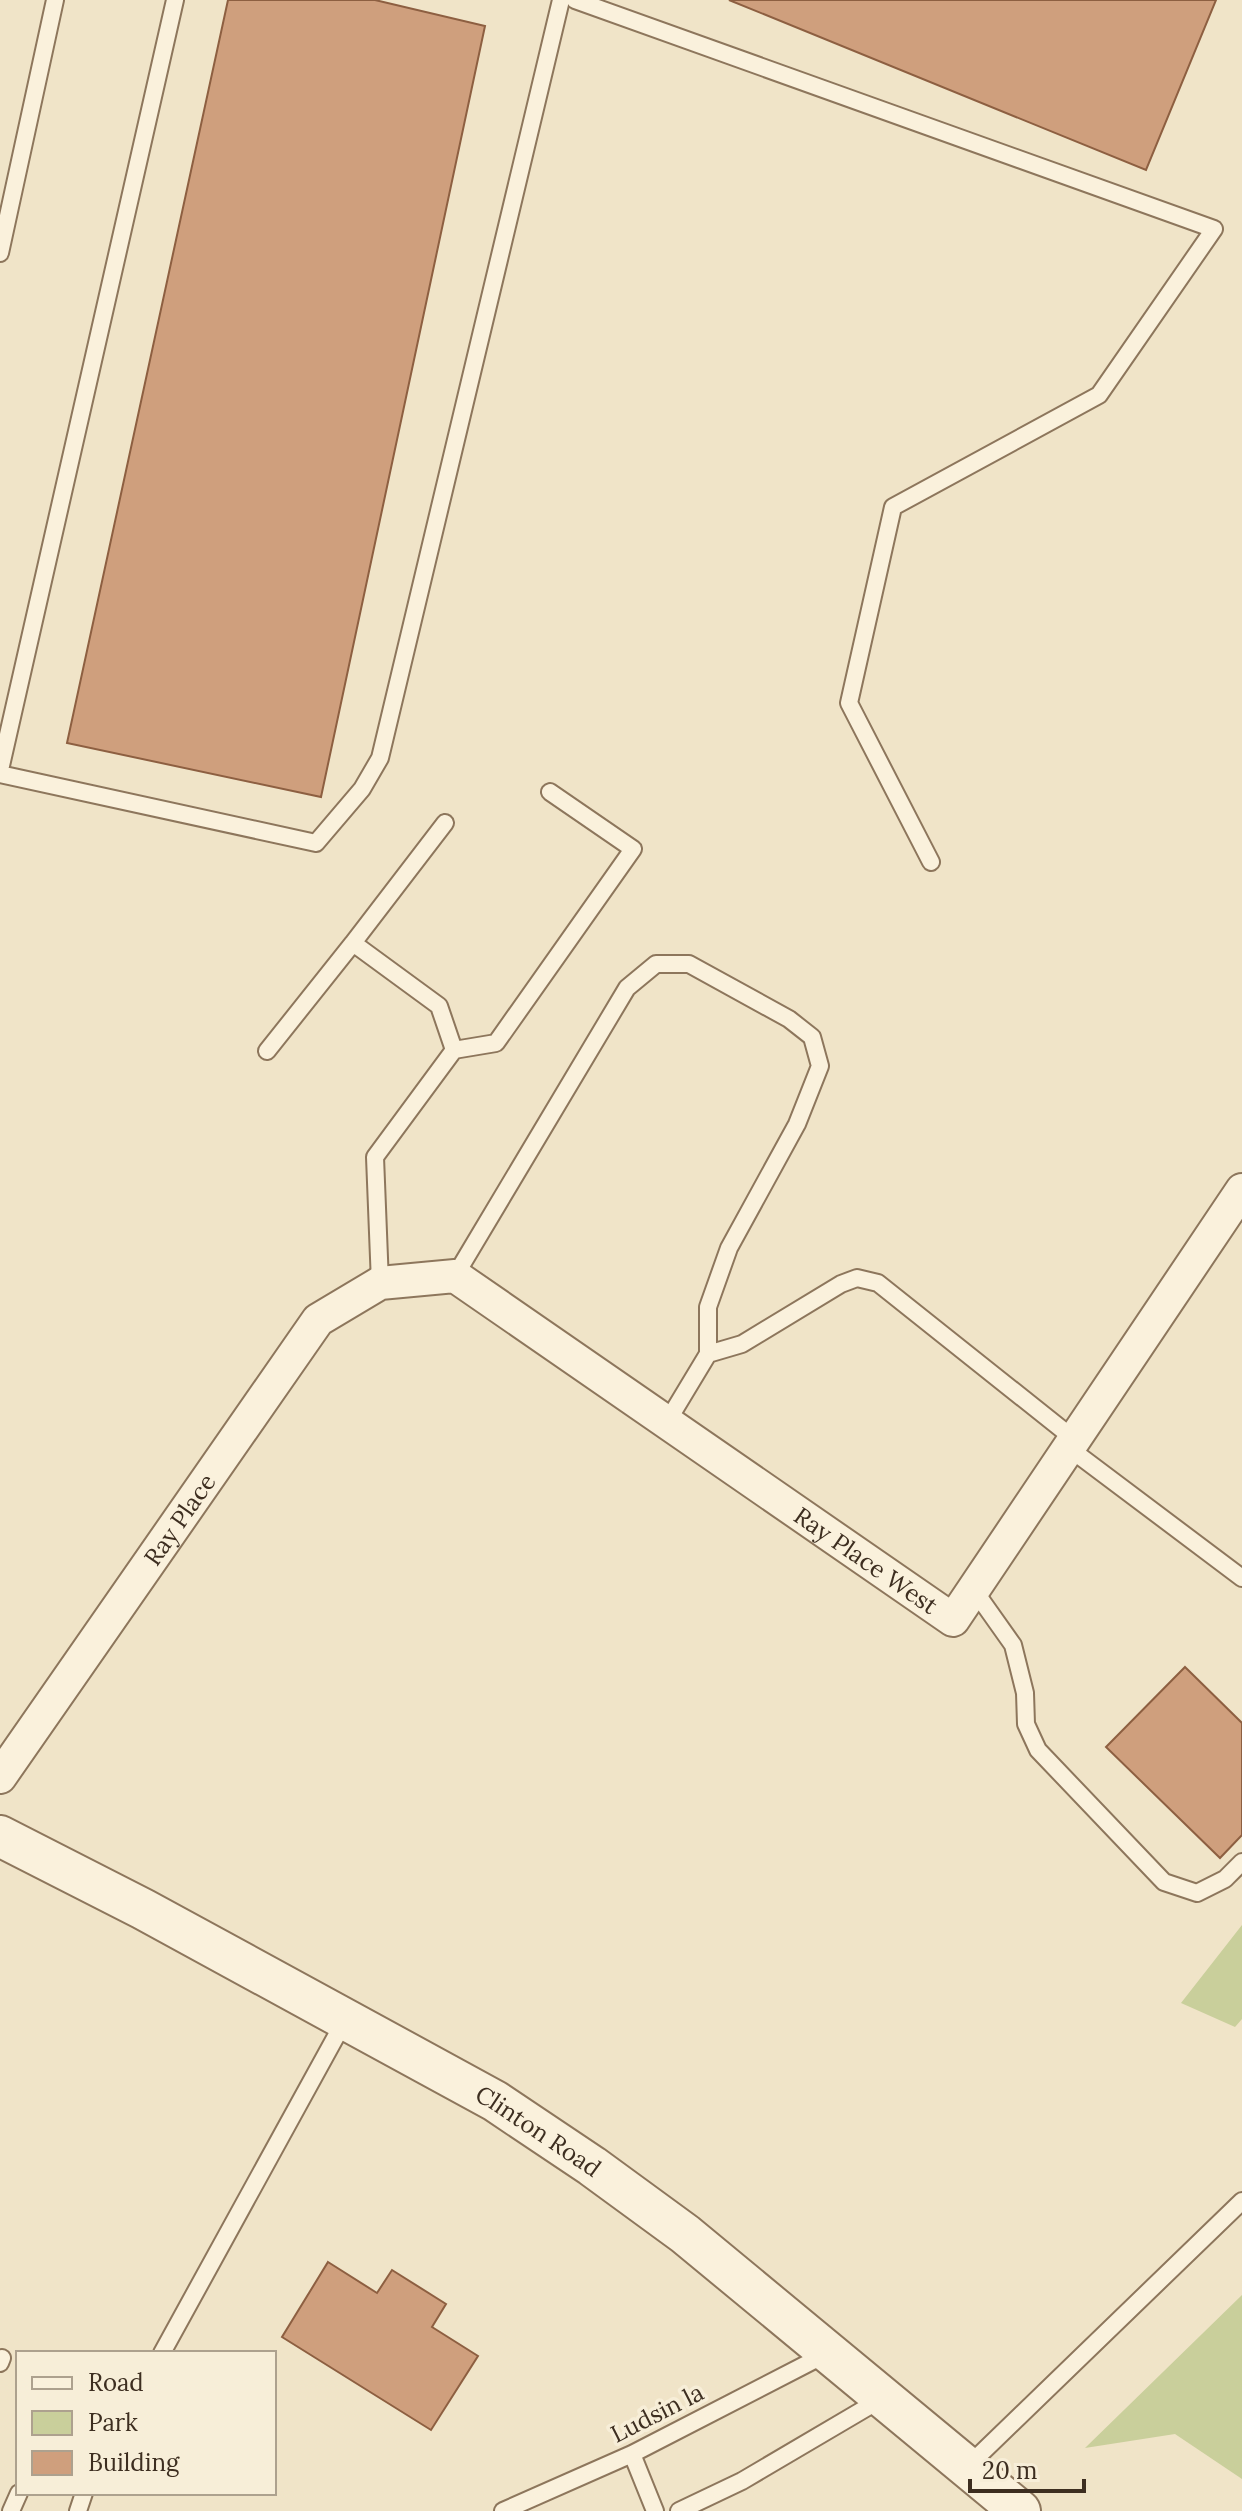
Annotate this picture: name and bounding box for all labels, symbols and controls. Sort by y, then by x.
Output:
street label: Ray Place [137,1467,222,1571]
street label: Ray Place West [788,1500,945,1621]
street label: Clinton Road [470,2078,608,2183]
legend [16,2351,276,2495]
text: Road [88,2367,144,2398]
street label: Ludsin la [605,2376,709,2450]
text: Park [88,2407,138,2438]
scale bar [970,2443,1084,2493]
text: Building [88,2447,180,2478]
text: 20 m [982,2455,1038,2486]

